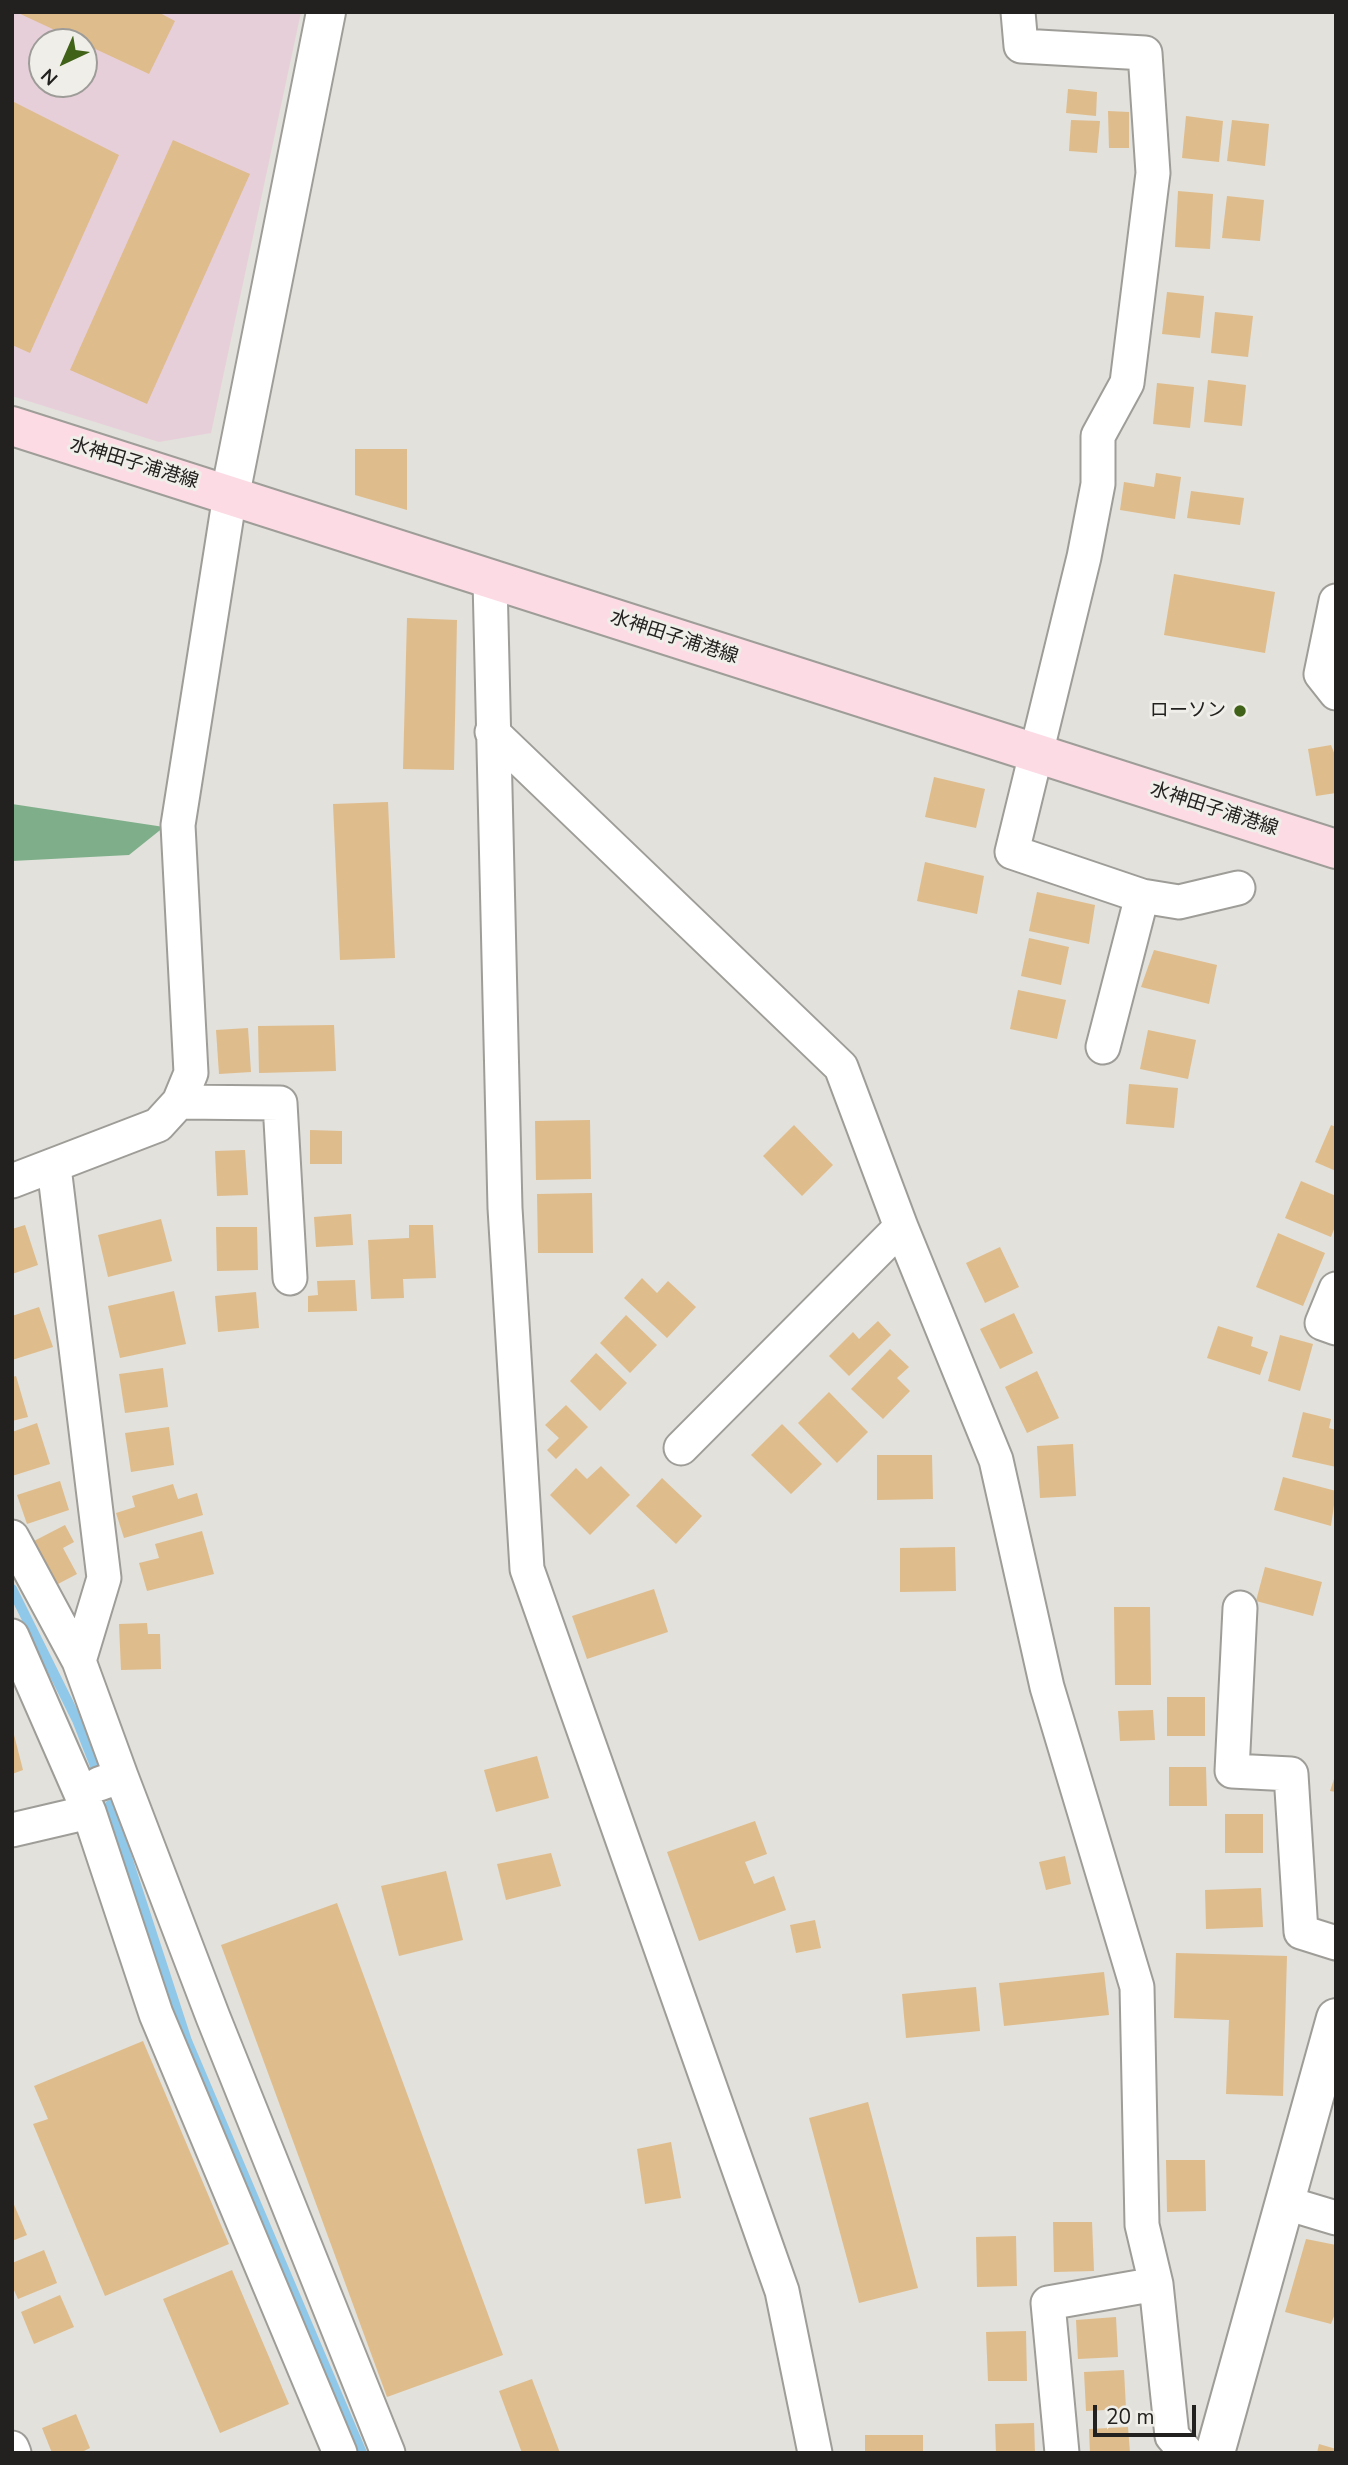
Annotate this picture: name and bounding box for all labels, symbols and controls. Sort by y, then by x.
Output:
north arrow [28,28,98,98]
text: N [36,62,64,91]
street label: 水神田子浦港線 [67,434,201,494]
street label: 水神田子浦港線 [607,607,741,669]
place label: ローソン [1150,700,1226,722]
marker: ローソン [1232,703,1248,719]
street label: 水神田子浦港線 [1147,779,1281,841]
scale bar [1096,2392,1199,2436]
text: 20 m [1106,2403,1155,2431]

